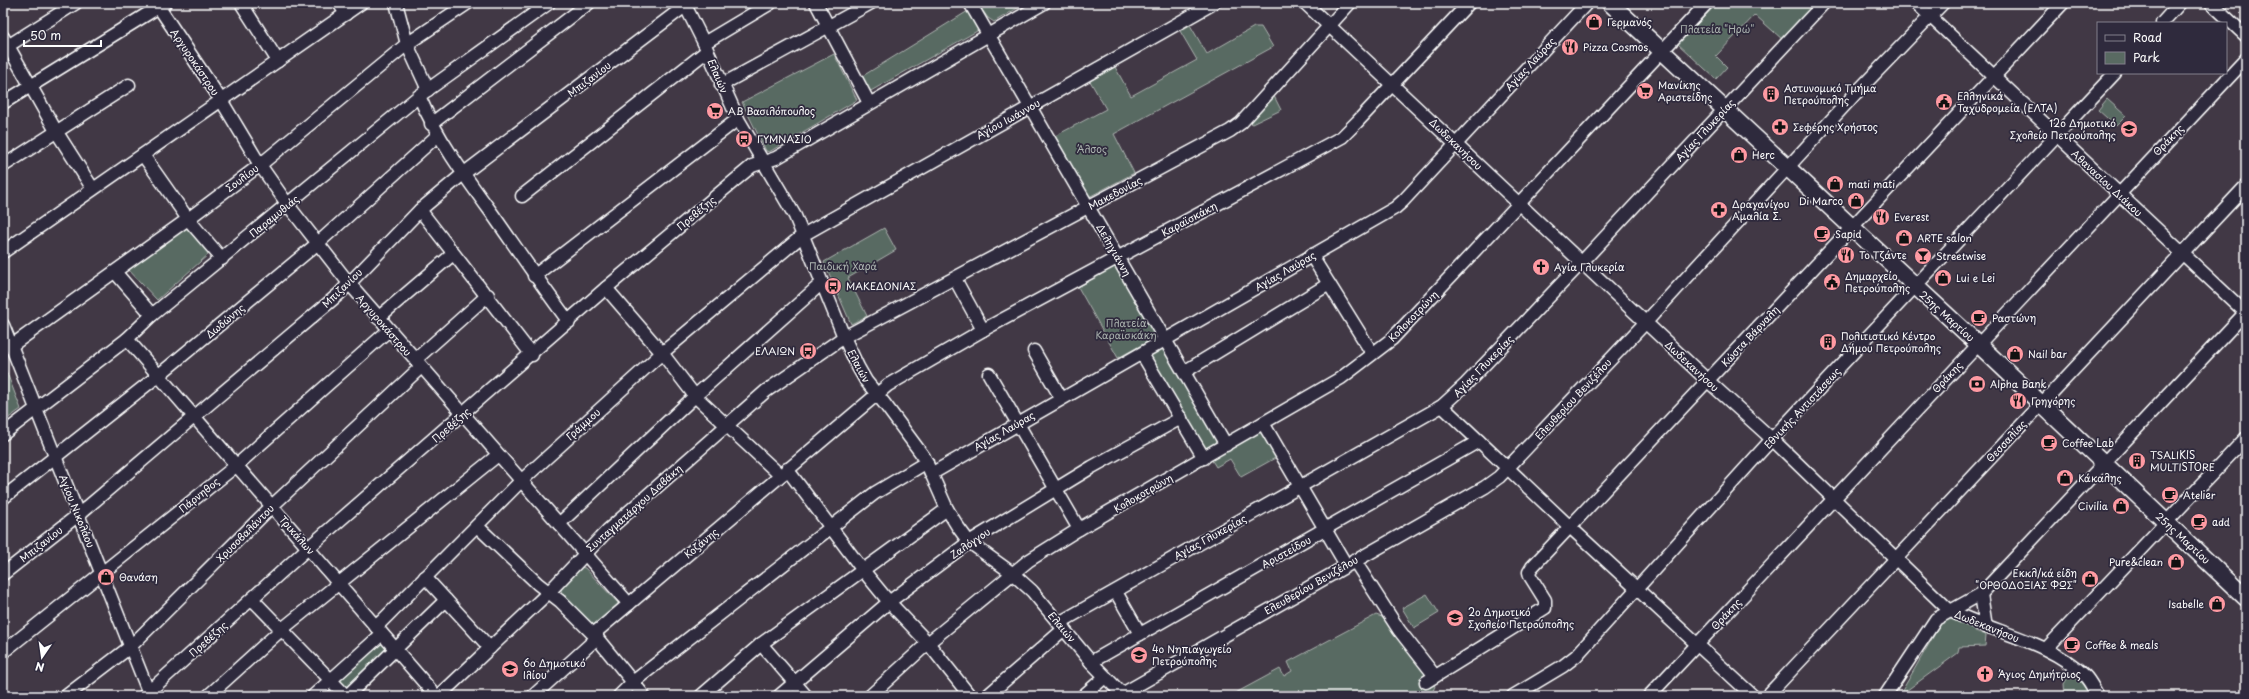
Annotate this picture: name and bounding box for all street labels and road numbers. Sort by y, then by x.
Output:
street label: Αργυροκάστρου [167,25,223,99]
street label: Αγίας Λαύρας [1501,34,1559,94]
street label: Ελαιών [705,56,732,95]
street label: Μπιζανίου [564,57,614,100]
street label: Αγίου Ιωάννου [973,95,1043,142]
street label: Αγίας Γλυκερίας [1672,95,1738,164]
street label: Δωδεκανήσου [1426,114,1486,173]
street label: Θράκης [2149,121,2186,159]
street label: Αθανασίου Διάκου [2069,146,2146,220]
street label: Σουλίου [222,160,261,195]
street label: Μακεδονίας [1085,172,1144,213]
street label: Παραμυθιάς [246,191,302,240]
street label: Πρεβέζης [673,192,718,233]
street label: Καραϊσκάκη [1158,198,1219,240]
street label: Δεληγιάννη [1093,221,1135,279]
street label: Αγίας Λαύρας [1251,247,1319,295]
street label: Μπιζανίου [318,264,365,311]
street label: Κολοκοτρώνη [1384,287,1441,345]
street label: 25ης Μαρτίου [1916,287,1978,345]
street label: Αργυροκάστρου [353,290,416,360]
street label: Δωδώνης [202,300,247,341]
street label: Κώστα Βάρναλη [1717,302,1782,370]
street label: Αγίας Γλυκερίας [1449,331,1516,400]
street label: Δωδεκανήσου [1662,337,1723,395]
street label: Ελαιών [844,346,875,385]
street label: Ελευθερίου Βενιζέλου [1531,354,1615,443]
street label: Θράκης [1928,357,1965,396]
street label: Εθνικής Αντιστάσεως [1760,364,1843,452]
street label: Πρεβέζης [428,404,473,446]
street label: Γράμμου [562,404,603,443]
street label: Αγίας Λαύρας [970,407,1038,455]
street label: Θεσσαλίας [1982,416,2029,465]
street label: Συνταγματάρχου Δαβάκη [583,461,685,555]
street label: Κολοκοτρώνη [1111,470,1175,515]
street label: Αγίου Νικολάου [56,472,99,550]
street label: Πάρνηθος [175,474,222,516]
street label: Χρυσοβαλάντου [212,500,277,565]
street label: 25ης Μαρτίου [2153,508,2214,567]
street label: Αγίας Γλυκερίας [1171,510,1249,563]
street label: Τρικάλων [276,512,319,558]
street label: Μπιζανίου [16,522,66,565]
street label: Ζαλόγγου [947,523,993,562]
street label: Κοζάνης [680,524,721,561]
street label: Αριστείδου [1258,532,1314,571]
street label: Ελευθερίου Βενιζέλου [1261,551,1361,618]
street label: Θράκης [1707,594,1744,633]
street label: Δωδεκανήσου [1953,606,2022,645]
street label: Ελαιών [1045,608,1080,645]
street label: Πρεβέζης [185,617,230,660]

